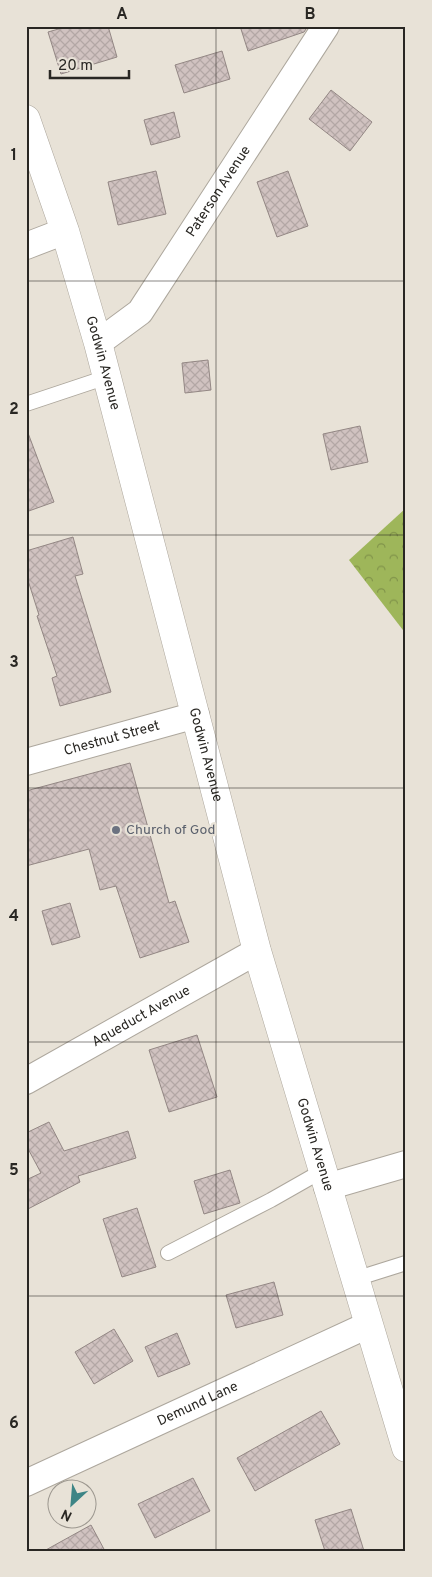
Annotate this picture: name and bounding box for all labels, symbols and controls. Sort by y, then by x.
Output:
text: A [116,5,128,25]
text: B [304,5,316,25]
scale bar [50,48,129,80]
text: 20 m [58,57,93,76]
street label: Paterson Avenue [183,143,254,240]
text: 1 [11,146,17,166]
street label: Godwin Avenue [82,314,124,412]
text: 2 [9,400,19,420]
text: 3 [9,653,19,673]
street label: Godwin Avenue [185,706,226,804]
street label: Chestnut Street [62,717,162,760]
place label: Church of God [126,822,215,839]
marker: Church of God [110,824,122,836]
text: 4 [9,907,19,927]
street label: Aqueduct Avenue [89,982,193,1051]
street label: Godwin Avenue [293,1096,337,1193]
text: 5 [9,1161,19,1181]
street label: Demund Lane [154,1378,241,1430]
text: 6 [9,1414,19,1434]
north arrow [48,1480,98,1530]
text: N [59,1504,75,1524]

